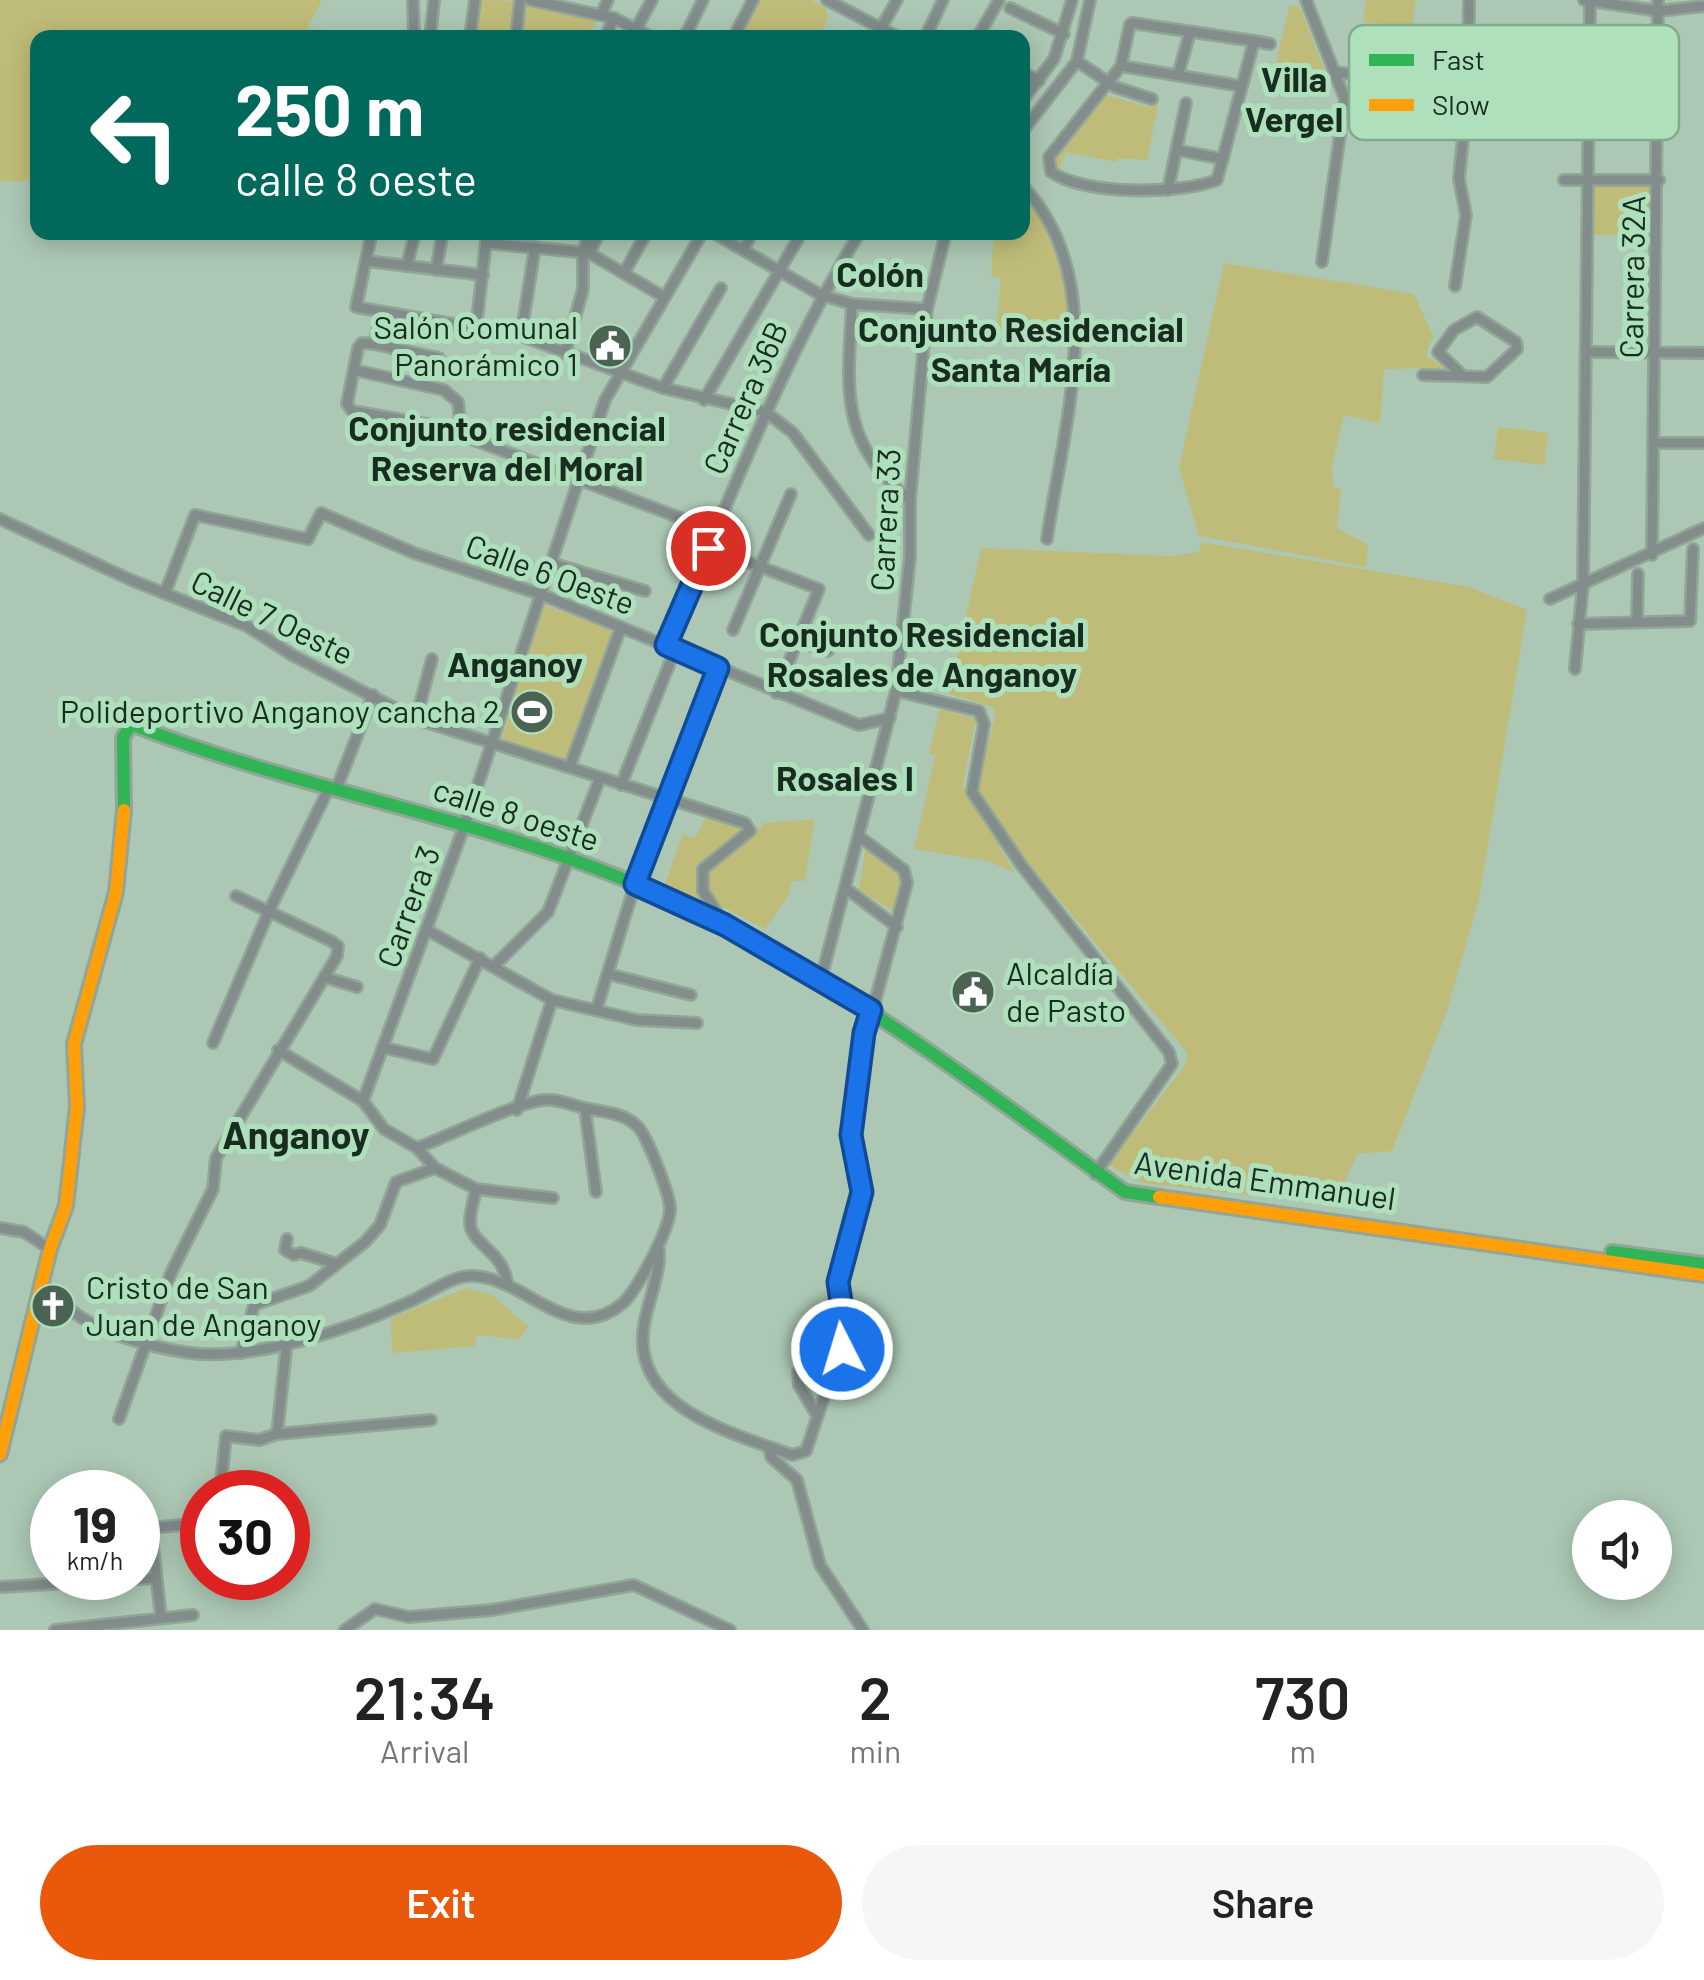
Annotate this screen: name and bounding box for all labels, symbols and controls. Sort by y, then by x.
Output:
legend [1349,25,1679,140]
text: Fast [1432,42,1485,76]
district label: Villa Vergel [1245,57,1343,139]
text: 250 m [235,66,424,150]
icon: left [70,70,200,200]
text: Slow [1432,87,1490,121]
text: calle 8 oeste [235,151,477,205]
street label: Carrera 32A [1611,195,1651,359]
district label: Colón [836,252,924,294]
place label: Salón Comunal Panorámico 1 [373,307,578,382]
district label: Conjunto Residencial Santa María [858,307,1184,389]
street label: Carrera 36B [694,315,795,479]
public building icon: Salón Comunal Panorámico 1 [587,323,633,369]
district label: Conjunto residencial Reserva del Moral [348,406,666,488]
street label: Carrera 33 [861,447,907,592]
pin [666,506,751,591]
icon: arrive [681,521,736,576]
street label: Calle 6 Oeste [461,525,640,621]
street label: Calle 7 Oeste [186,561,360,672]
district label: Conjunto Residencial Rosales de Anganoy [759,612,1085,694]
district label: Anganoy [447,642,583,684]
sports icon: Polideportivo Anganoy cancha 2 [509,689,555,735]
place label: Polideportivo Anganoy cancha 2 [60,691,500,729]
district label: Rosales I [776,756,914,798]
street label: calle 8 oeste [429,768,604,858]
street label: Carrera 3 [368,840,447,972]
place label: Alcaldía de Pasto [1006,953,1126,1028]
public building icon: Alcaldía de Pasto [950,969,996,1015]
district label: Anganoy [222,1111,370,1157]
street label: Avenida Emmanuel [1132,1142,1398,1216]
place label: Cristo de San Juan de Anganoy [86,1267,322,1342]
church icon: Cristo de San Juan de Anganoy [30,1283,76,1329]
position arrow [790,1297,894,1401]
speed limit sign: 30 [180,1470,310,1600]
text: 19 [73,1493,117,1553]
map controls [1572,1500,1672,1600]
button: sound [1572,1500,1672,1600]
text: km/h [67,1545,123,1575]
text: 21:34 [354,1660,496,1732]
text: 2 [859,1660,892,1732]
text: 730 [1255,1660,1350,1732]
text: Arrival [380,1731,469,1769]
text: min [849,1731,901,1769]
text: m [1289,1731,1316,1769]
button: Exit [40,1845,842,1960]
button: Share [862,1845,1664,1960]

